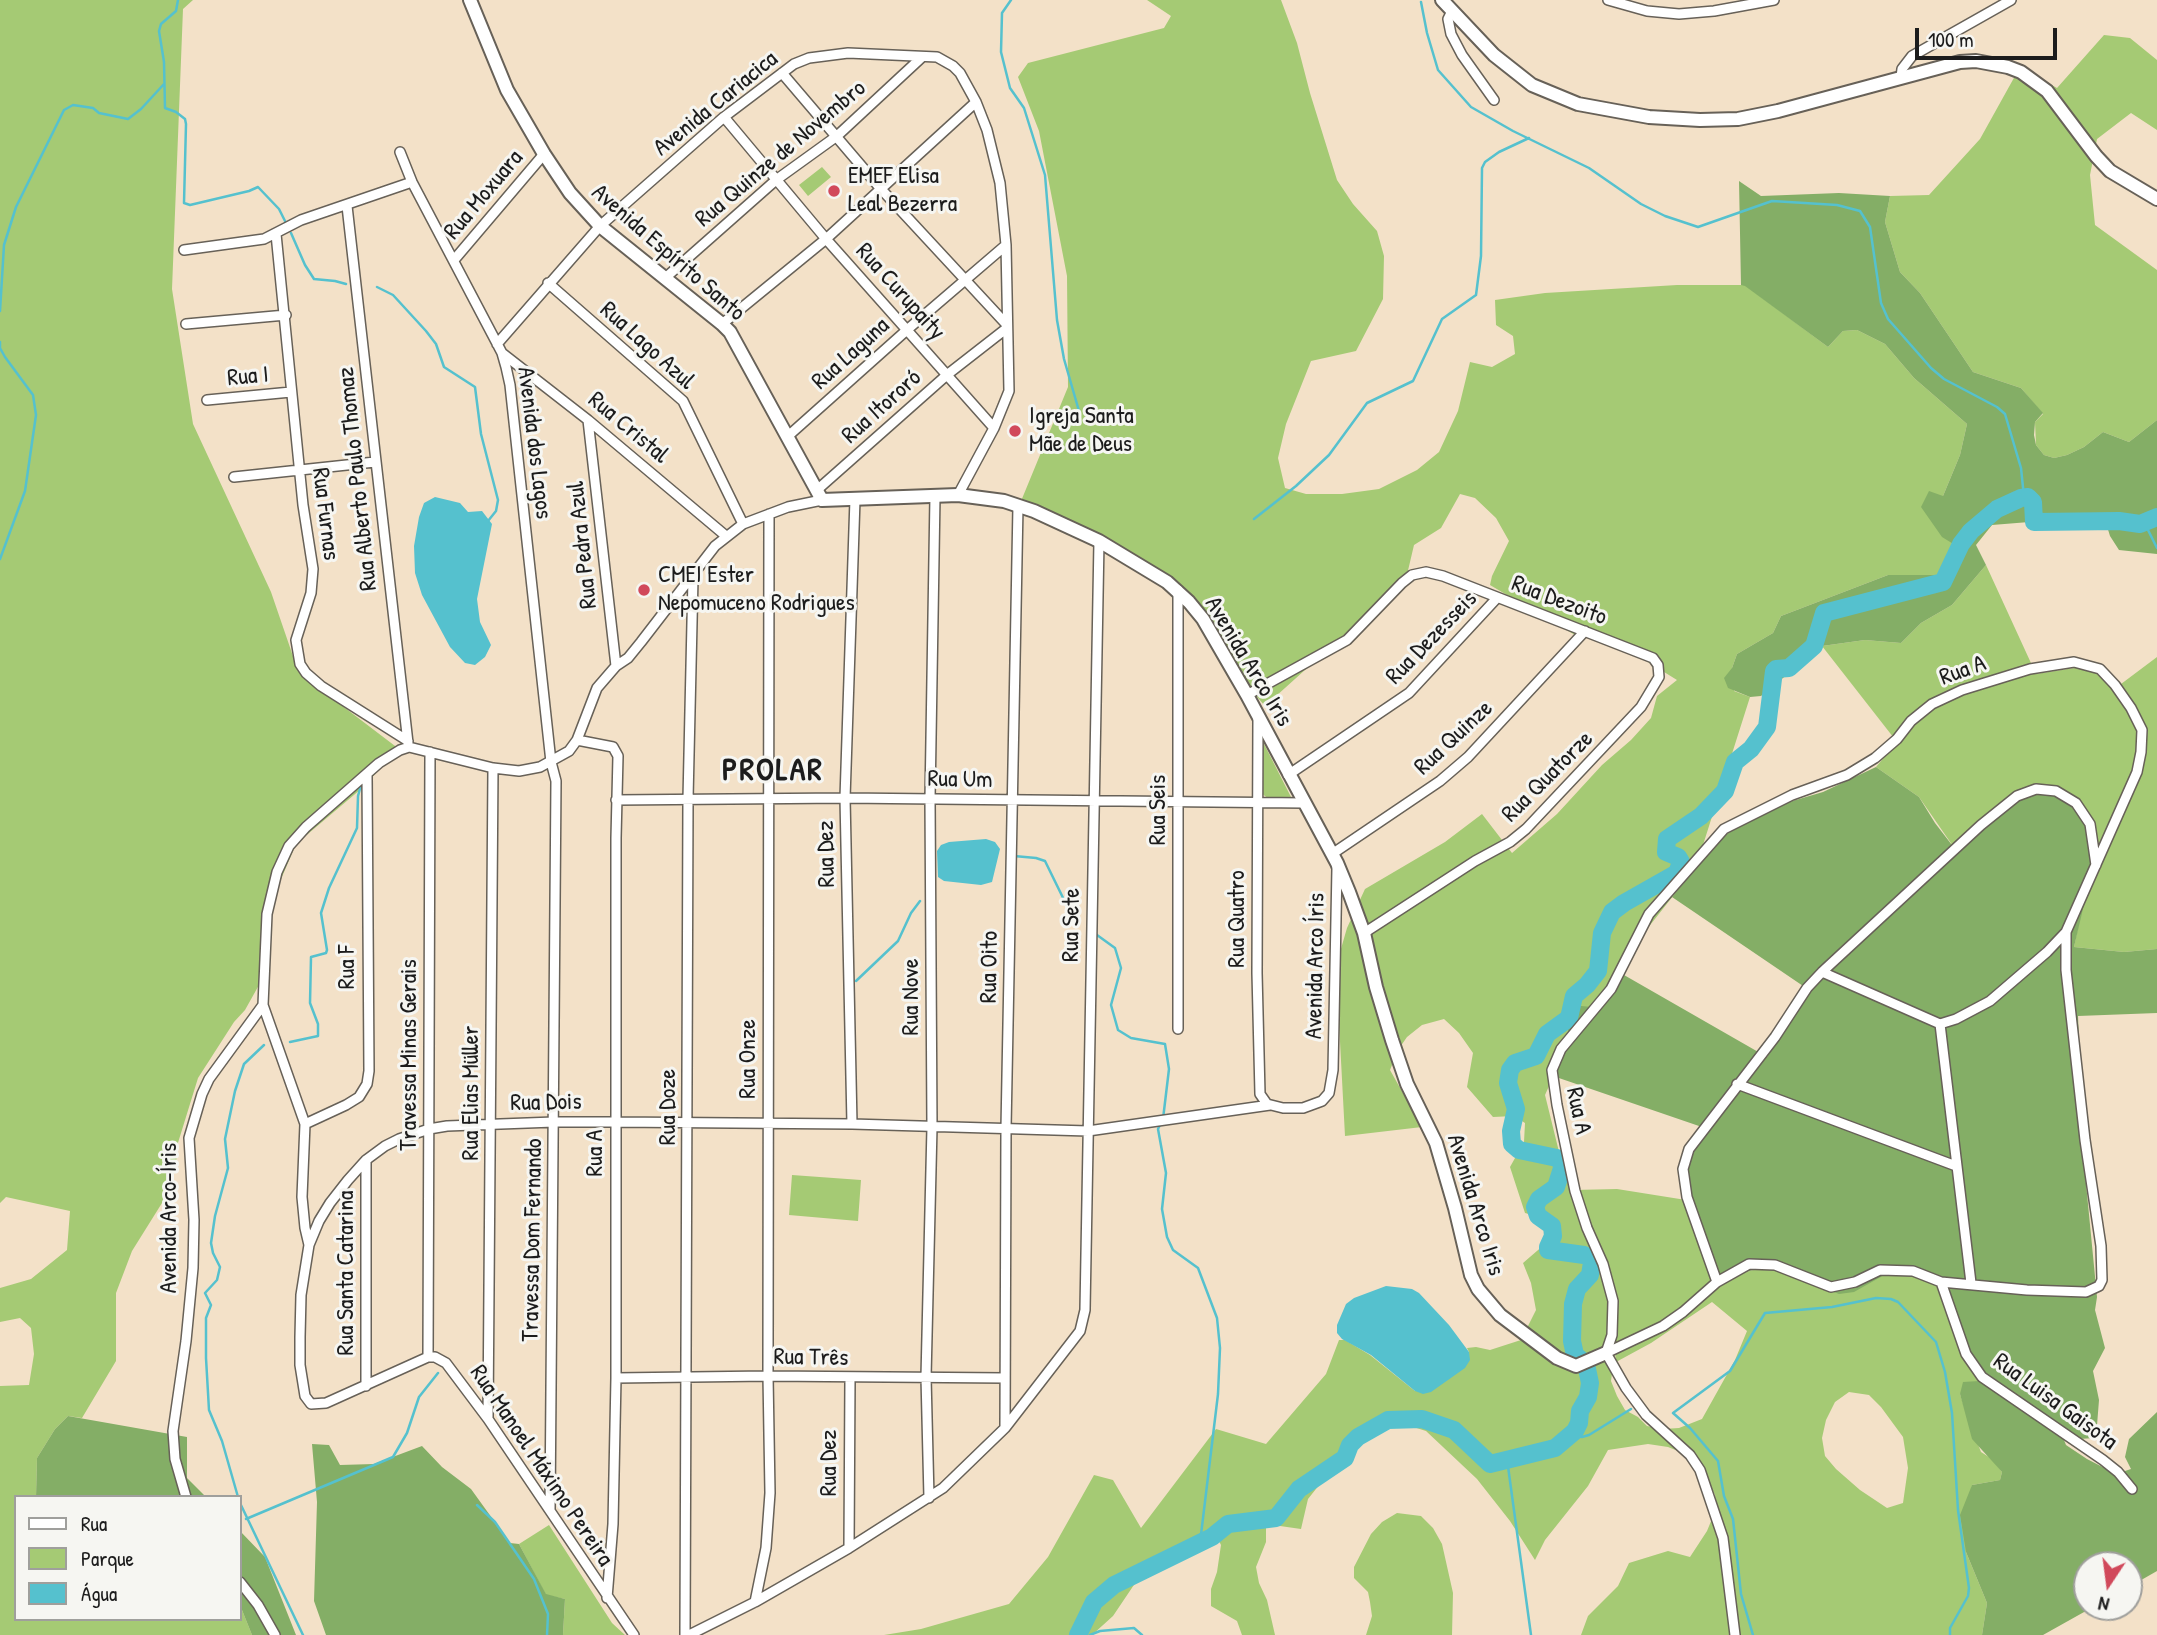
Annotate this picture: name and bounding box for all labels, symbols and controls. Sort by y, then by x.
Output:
scale bar [1919,14,2061,58]
text: 100 m [1928,25,1974,54]
street label: Avenida Cariacica [648,45,784,163]
street label: Rua Quinze de Novembro [690,74,872,234]
street label: Rua Moxuara [438,144,530,246]
place label: EMEF Elisa Leal Bezerra [848,163,957,219]
street label: Avenida Espírito Santo [585,178,751,328]
marker: EMEF Elisa Leal Bezerra [826,183,842,199]
street label: Rua Curupaity [849,238,951,346]
street label: Rua Lago Azul [594,296,700,396]
street label: Rua Laguna [806,312,896,396]
street label: Rua I [226,361,270,393]
street label: Rua Itororó [836,364,928,450]
street label: Avenida dos Lagos [510,365,558,521]
street label: Rua Alberto Paulo Thomaz [332,366,384,592]
street label: Rua Cristal [582,386,674,470]
place label: Igreja Santa Mãe de Deus [1029,403,1134,459]
marker: Igreja Santa Mãe de Deus [1007,423,1023,439]
street label: Rua Furnas [305,466,345,562]
street label: Rua Pedra Azul [562,480,604,610]
place label: CMEI Ester Nepomuceno Rodrigues [658,562,855,618]
street label: Rua Dezoito [1507,570,1611,632]
marker: CMEI Ester Nepomuceno Rodrigues [636,582,652,598]
street label: Rua Dezesseis [1380,585,1484,691]
street label: Avenida Arco Iris [1198,592,1298,732]
street label: Rua A [1936,649,1990,693]
street label: Rua Quinze [1409,694,1499,782]
street label: Rua Quatorze [1496,725,1600,829]
district label: PROLAR [723,752,823,790]
street label: Rua Um [927,765,993,795]
street label: Rua Seis [1145,775,1173,845]
street label: Rua Dez [812,820,842,888]
street label: Rua Quatro [1224,870,1252,968]
street label: Rua Sete [1057,888,1087,962]
street label: Avenida Arco Íris [1300,893,1332,1039]
street label: Rua Oito [975,931,1005,1003]
street label: Rua F [334,945,362,989]
street label: Rua Nove [898,958,926,1036]
street label: Travessa Minas Gerais [396,959,424,1151]
street label: Rua Onze [735,1019,763,1099]
street label: Rua Elias Müller [458,1026,486,1160]
street label: Rua Doze [655,1069,683,1145]
street label: Rua A [1559,1085,1597,1137]
street label: Rua Dois [510,1088,582,1118]
street label: Rua A [582,1129,610,1177]
street label: Avenida Arco Iris [1440,1131,1510,1279]
street label: Travessa Dom Fernando [517,1138,549,1342]
street label: Avenida Arco-Íris [156,1143,184,1293]
street label: Rua Santa Catarina [333,1191,361,1355]
street label: Rua Três [773,1343,849,1373]
street label: Rua Luisa Gaisota [1987,1347,2123,1457]
street label: Rua Manoel Máximo Pereira [463,1360,619,1572]
street label: Rua Dez [816,1430,844,1496]
legend [14,1495,242,1621]
text: Rua [81,1509,107,1538]
text: Parque [81,1544,134,1573]
north arrow [2073,1551,2143,1621]
text: Água [81,1579,117,1608]
text: N [2096,1591,2112,1618]

